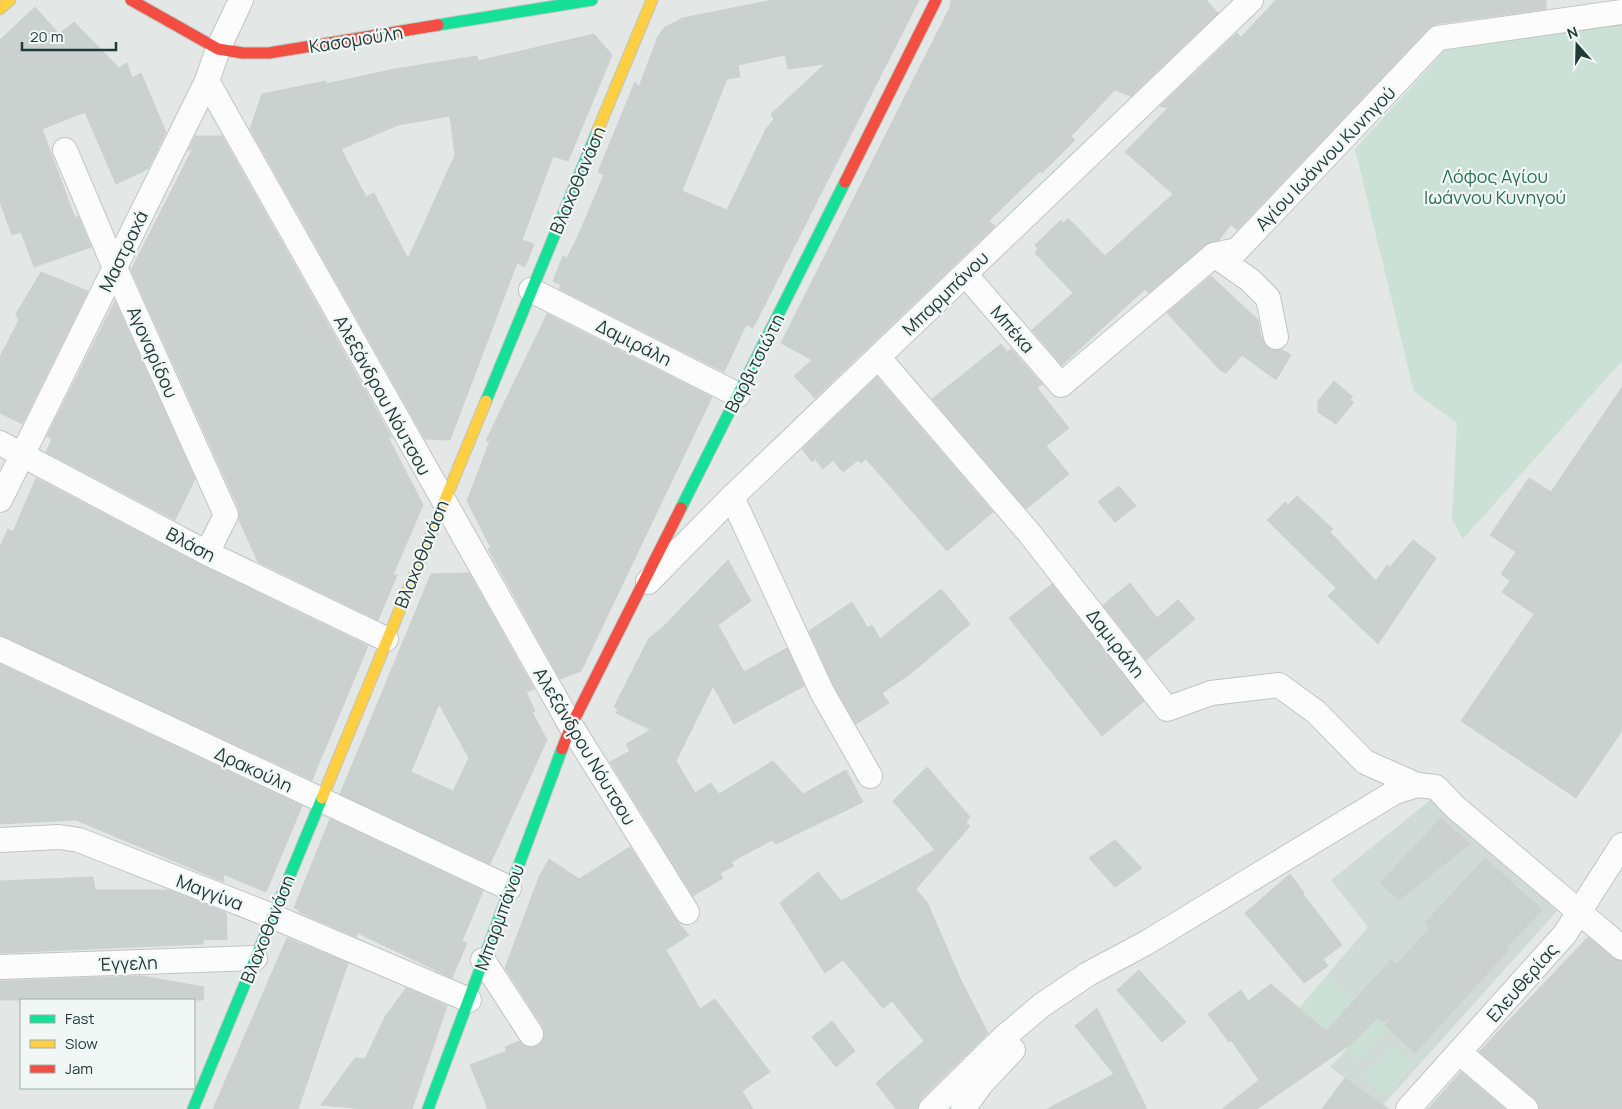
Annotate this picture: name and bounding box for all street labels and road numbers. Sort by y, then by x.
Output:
street label: Κασομούλη [307,20,405,58]
street label: Αγίου Ιωάννου Κυνηγού [1250,80,1400,236]
street label: Βλαχοθανάση [544,122,610,238]
street label: Μαστραχά [93,206,153,296]
street label: Μπαρμπάνου [897,246,993,340]
street label: Μπέκα [986,300,1040,358]
street label: Αγοναρίδου [122,302,184,402]
street label: Βαρβιτσιώτη [719,309,789,417]
street label: Αλεξάνδρου Νόυτσου [329,311,437,479]
street label: Δαμιράλη [592,313,676,371]
street label: Βλαχοθανάση [388,496,454,612]
street label: Βλάση [162,521,220,567]
street label: Δαμιράλη [1081,603,1151,683]
street label: Αλεξάνδρου Νόυτσου [528,663,642,829]
street label: Δρακούλη [211,741,297,797]
street label: Μπαρμπάνου [469,861,529,973]
street label: Μαγγίνα [173,868,247,916]
street label: Βλαχοθανάση [234,871,300,987]
street label: Ελευθερίας [1481,937,1563,1027]
street label: Έγγελη [98,950,158,976]

